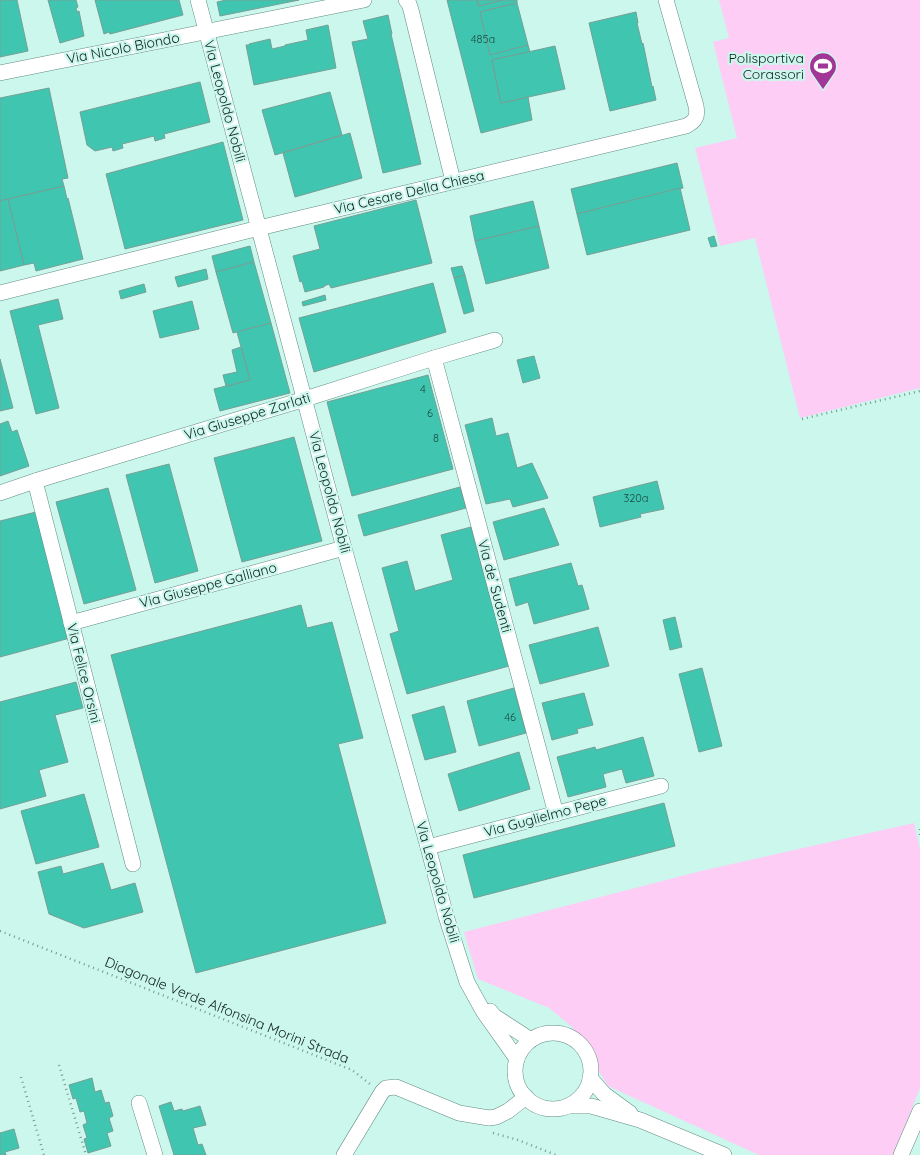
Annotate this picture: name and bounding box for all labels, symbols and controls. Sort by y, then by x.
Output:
street label: Via Nicolò Biondo [65,28,181,68]
house number: 485a [471,32,495,46]
street label: Via Leopoldo Nobili [200,38,250,164]
place label: Polisportiva Corassori [729,49,804,83]
sports icon: Polisportiva Corassori [808,51,838,90]
street label: Via Cesare Della Chiesa [332,166,486,218]
house number: 4 [420,382,426,396]
street label: Via Giuseppe Zarlati [182,388,312,444]
house number: 6 [427,406,433,420]
street label: Via Leopoldo Nobili [305,429,355,555]
house number: 8 [433,431,439,445]
house number: 320a [623,491,649,505]
street label: Via de’ Sudenti [474,537,516,635]
street label: Via Giuseppe Galliano [137,558,279,612]
street label: Via Felice Orsini [63,621,105,725]
house number: 46 [504,710,516,724]
street label: Via Guglielmo Pepe [482,791,608,841]
street label: Via Leopoldo Nobili [412,819,464,945]
street label: Diagonale Verde Alfonsina Morini Strada [102,953,352,1067]

